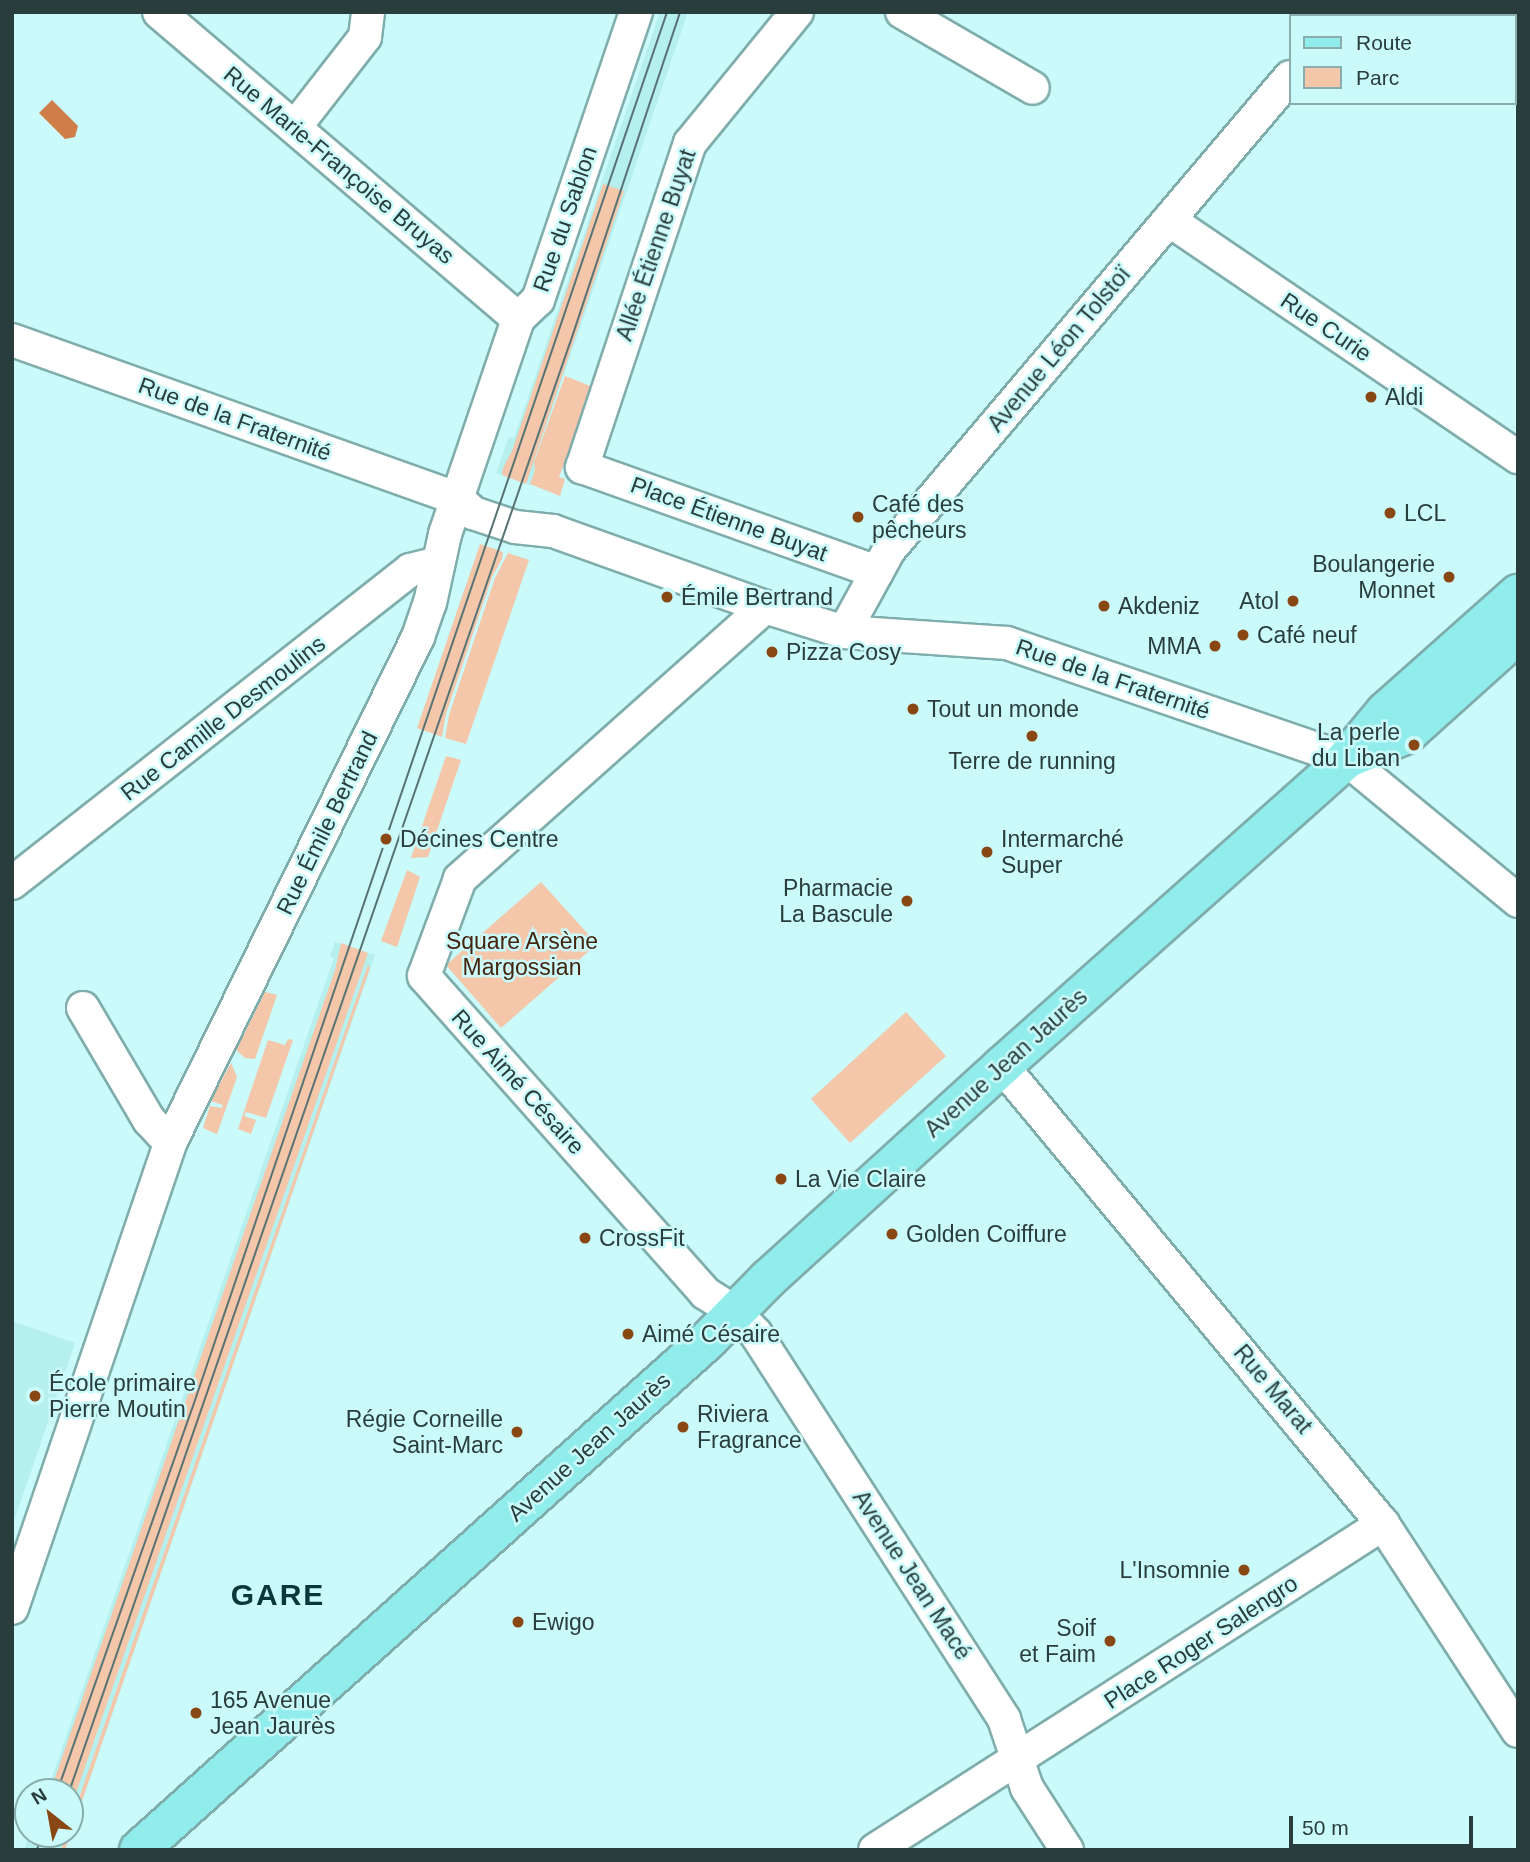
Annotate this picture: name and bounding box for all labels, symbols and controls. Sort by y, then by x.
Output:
legend [1288,14,1516,105]
text: Route [1356,31,1412,54]
street label: Rue Marie-Françoise Bruyas [218,60,460,270]
text: Parc [1356,66,1399,89]
street label: Rue du Sablon [527,143,603,295]
street label: Allée Étienne Buyat [610,146,702,344]
street label: Avenue Léon Tolstoï [982,260,1136,438]
street label: Rue Curie [1275,287,1377,367]
street label: Rue de la Fraternité [135,371,335,467]
place label: Aldi [1385,383,1423,411]
marker: Aldi [1363,389,1379,405]
street label: Place Étienne Buyat [627,471,831,567]
place label: Café des pêcheurs [872,490,967,544]
place label: LCL [1404,499,1446,527]
marker: LCL [1382,505,1398,521]
marker: Café des pêcheurs [850,509,866,525]
place label: Boulangerie Monnet [1312,550,1435,604]
marker: Boulangerie Monnet [1441,569,1457,585]
place label: Émile Bertrand [681,583,833,611]
place label: Atol [1239,587,1279,615]
marker: Émile Bertrand [659,589,675,605]
place label: Akdeniz [1118,592,1200,620]
marker: Atol [1285,593,1301,609]
marker: Akdeniz [1096,598,1112,614]
place label: Café neuf [1257,621,1357,649]
marker: Café neuf [1235,627,1251,643]
street label: Rue Camille Desmoulins [115,630,331,806]
place label: MMA [1147,632,1201,660]
street label: Rue de la Fraternité [1012,633,1214,725]
place label: Pizza Cosy [786,638,901,666]
marker: MMA [1207,638,1223,654]
marker: Pizza Cosy [764,644,780,660]
place label: Tout un monde [927,695,1079,723]
marker: Tout un monde [905,701,921,717]
place label: La perle du Liban [1312,718,1400,772]
street label: Rue Émile Bertrand [271,727,383,919]
marker: Terre de running [1024,728,1040,744]
marker: La perle du Liban [1406,737,1422,753]
place label: Terre de running [948,747,1116,775]
place label: Décines Centre [400,825,559,853]
place label: Intermarché Super [1001,825,1124,879]
marker: Décines Centre [378,831,394,847]
marker: Intermarché Super [979,844,995,860]
place label: Pharmacie La Bascule [779,874,893,928]
marker: Pharmacie La Bascule [899,893,915,909]
park label: Square Arsène Margossian [445,927,599,981]
street label: Avenue Jean Jaurès [919,983,1093,1143]
street label: Rue Aimé Césaire [445,1003,591,1161]
place label: La Vie Claire [795,1165,926,1193]
marker: La Vie Claire [773,1171,789,1187]
place label: Golden Coiffure [906,1220,1067,1248]
place label: CrossFit [599,1224,685,1252]
marker: Golden Coiffure [884,1226,900,1242]
marker: CrossFit [577,1230,593,1246]
place label: Aimé Césaire [642,1320,780,1348]
marker: Aimé Césaire [620,1326,636,1342]
street label: Rue Marat [1228,1339,1318,1439]
street label: Avenue Jean Jaurès [502,1367,676,1527]
place label: École primaire Pierre Moutin [49,1369,196,1423]
marker: École primaire Pierre Moutin [27,1388,43,1404]
place label: Riviera Fragrance [697,1400,802,1454]
place label: Régie Corneille Saint-Marc [346,1405,503,1459]
marker: Riviera Fragrance [675,1419,691,1435]
marker: Régie Corneille Saint-Marc [509,1424,525,1440]
street label: Avenue Jean Macé [847,1485,977,1665]
place label: L'Insomnie [1119,1556,1230,1584]
marker: L'Insomnie [1236,1562,1252,1578]
street label: Place Roger Salengro [1099,1569,1303,1715]
district label: GARE [231,1577,325,1613]
place label: Ewigo [532,1608,595,1636]
marker: Ewigo [510,1614,526,1630]
place label: Soif et Faim [1019,1614,1096,1668]
marker: Soif et Faim [1102,1633,1118,1649]
place label: 165 Avenue Jean Jaurès [210,1686,335,1740]
marker: 165 Avenue Jean Jaurès [188,1705,204,1721]
north arrow [14,1778,84,1848]
text: N [28,1784,50,1809]
scale bar [1292,1802,1476,1846]
text: 50 m [1302,1816,1349,1839]

